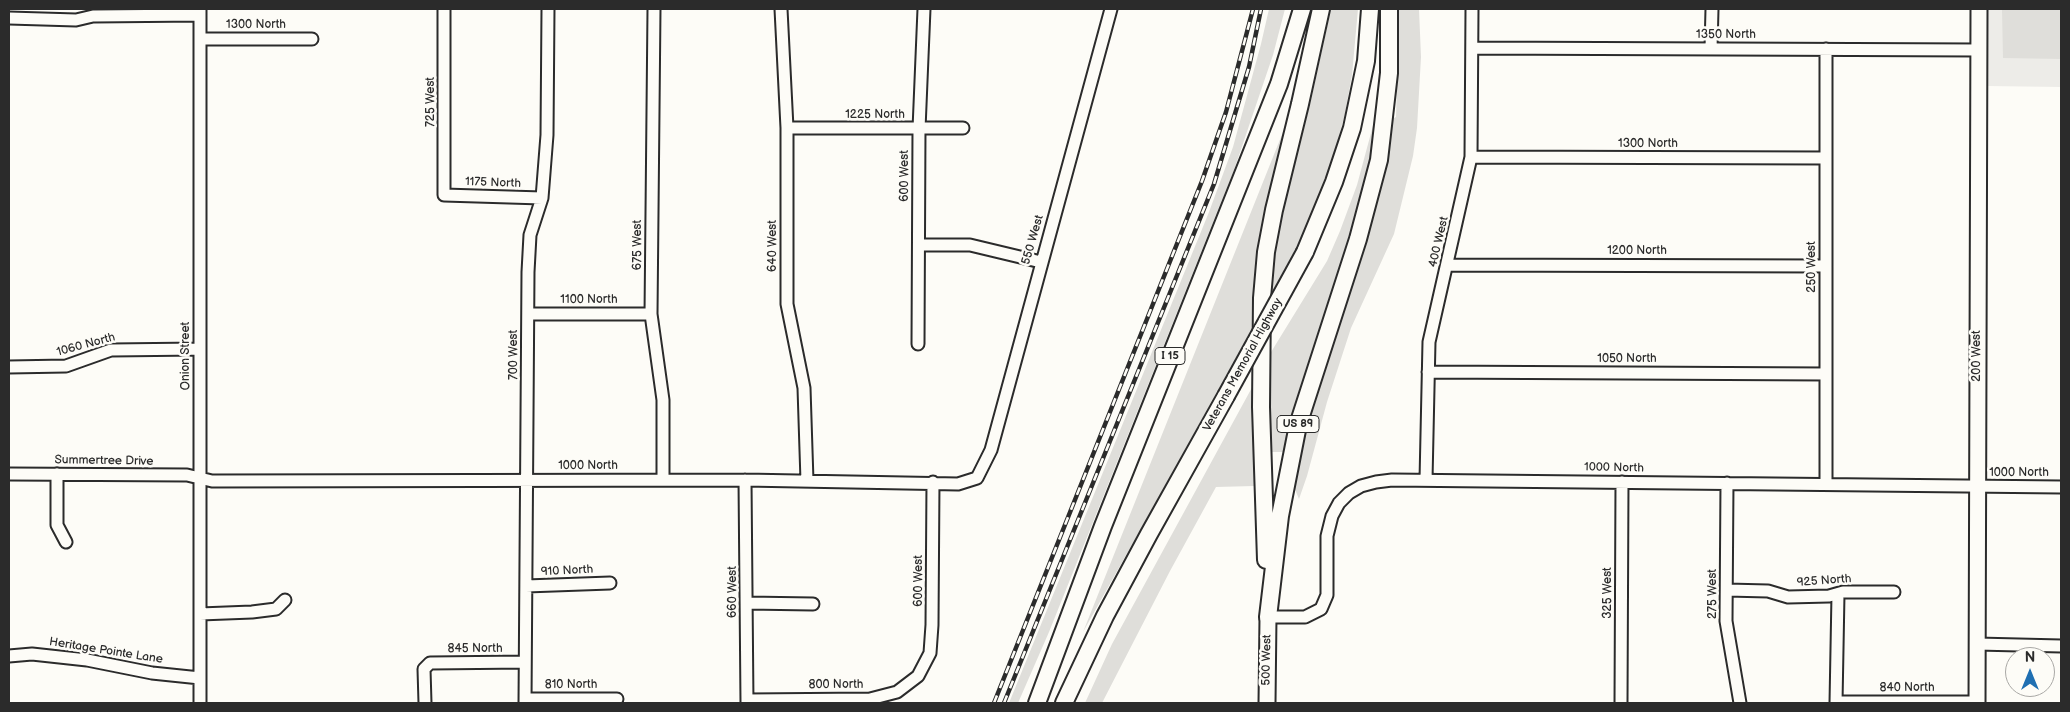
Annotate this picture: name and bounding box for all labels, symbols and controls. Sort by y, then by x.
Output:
street label: 1300 North [226,18,286,32]
street label: 1350 North [1696,28,1756,42]
street label: 725 West [424,77,438,127]
street label: 1225 North [845,108,905,122]
street label: 1300 North [1618,137,1678,151]
street label: 600 West [898,150,912,202]
street label: 1175 North [465,175,521,191]
street label: 550 West [1019,213,1047,267]
street label: 400 West [1426,215,1452,269]
street label: 675 West [631,220,645,270]
street label: 640 West [766,220,780,272]
street label: 250 West [1805,241,1819,293]
street label: 1200 North [1607,244,1667,258]
street label: 1100 North [560,293,618,307]
street label: Veterans Memorial Highway [1200,296,1286,434]
street label: Onion Street [179,322,193,390]
street label: 1060 North [55,330,117,360]
street label: 700 West [507,330,521,380]
street label: 200 West [1970,330,1984,382]
road number: I 15 [1155,348,1185,364]
street label: 1050 North [1597,352,1657,366]
road number: US 89 [1277,416,1319,432]
street label: Summertree Drive [54,453,154,469]
street label: 1000 North [558,459,618,473]
street label: 1000 North [1584,460,1644,476]
street label: 1000 North [1989,466,2049,480]
street label: 600 West [912,555,926,607]
street label: 910 North [540,562,594,580]
street label: 660 West [726,566,740,618]
street label: 325 West [1601,567,1615,619]
street label: 275 West [1706,569,1720,619]
street label: 925 North [1796,572,1852,590]
street label: 500 West [1259,634,1275,686]
street label: Heritage Pointe Lane [48,635,164,667]
street label: 845 North [447,642,503,656]
north arrow [2005,647,2055,697]
text: N [2025,649,2035,666]
street label: 810 North [545,678,597,692]
street label: 800 North [809,678,863,692]
street label: 840 North [1879,681,1935,695]

